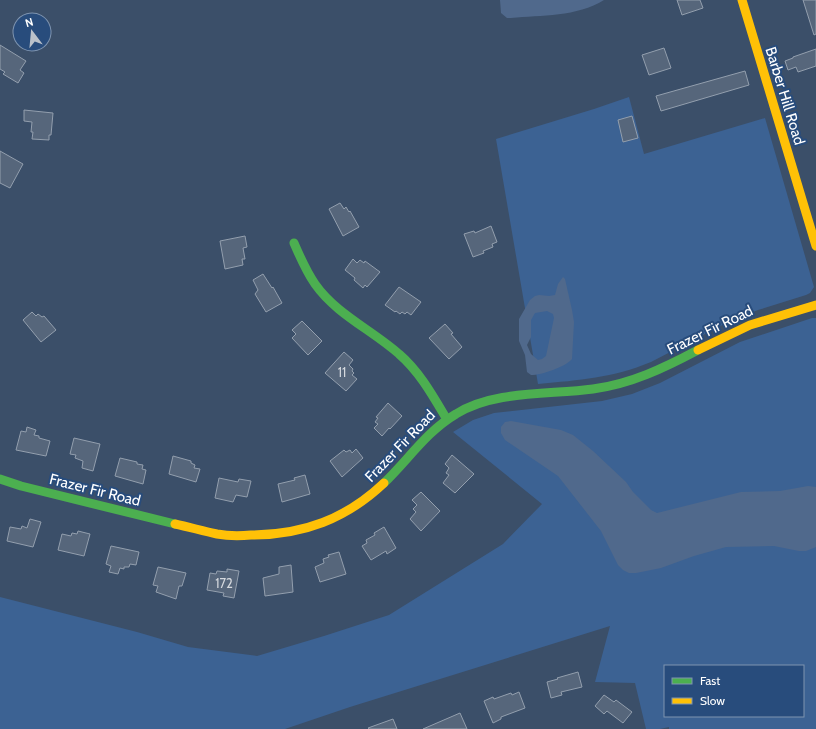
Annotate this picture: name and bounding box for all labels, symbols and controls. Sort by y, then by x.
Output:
north arrow [12,12,52,52]
text: N [24,15,35,30]
street label: Barber Hill Road [762,45,808,147]
street label: Frazer Fir Road [664,301,756,359]
house number: 11 [338,364,346,380]
street label: Frazer Fir Road [361,406,439,486]
street label: Frazer Fir Road [48,470,142,510]
house number: 172 [215,575,233,591]
legend [664,665,804,717]
text: Fast [700,673,720,688]
text: Slow [700,693,725,708]

